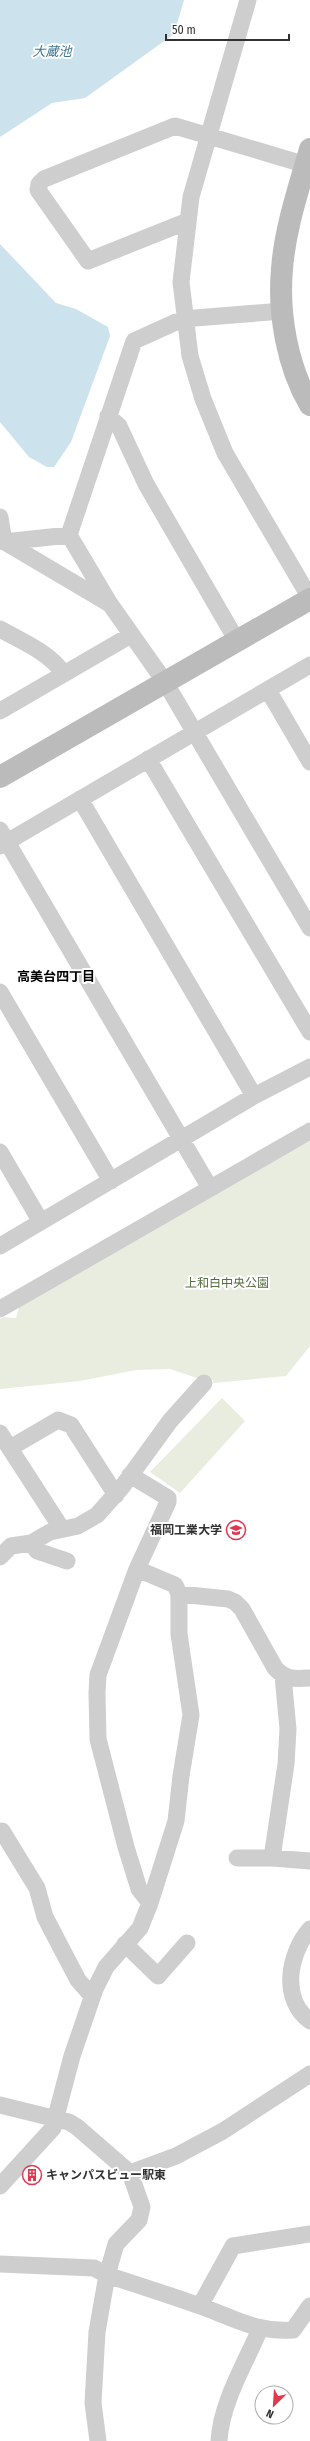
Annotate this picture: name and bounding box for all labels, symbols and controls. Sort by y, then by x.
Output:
scale bar [166,16,289,42]
text: 50 m [172,23,196,37]
water label: 大蔵池 [32,44,73,59]
district label: 高美台四丁目 [17,969,95,984]
park label: 上和白中央公園 [185,1276,269,1290]
school or university icon: 福岡工業大学 [225,1519,247,1541]
place label: 福岡工業大学 [150,1523,222,1537]
building icon: キャンパスビュー駅東 [21,2164,43,2186]
place label: キャンパスビュー駅東 [46,2168,166,2182]
north arrow [254,2385,294,2425]
text: N [264,2406,276,2421]

